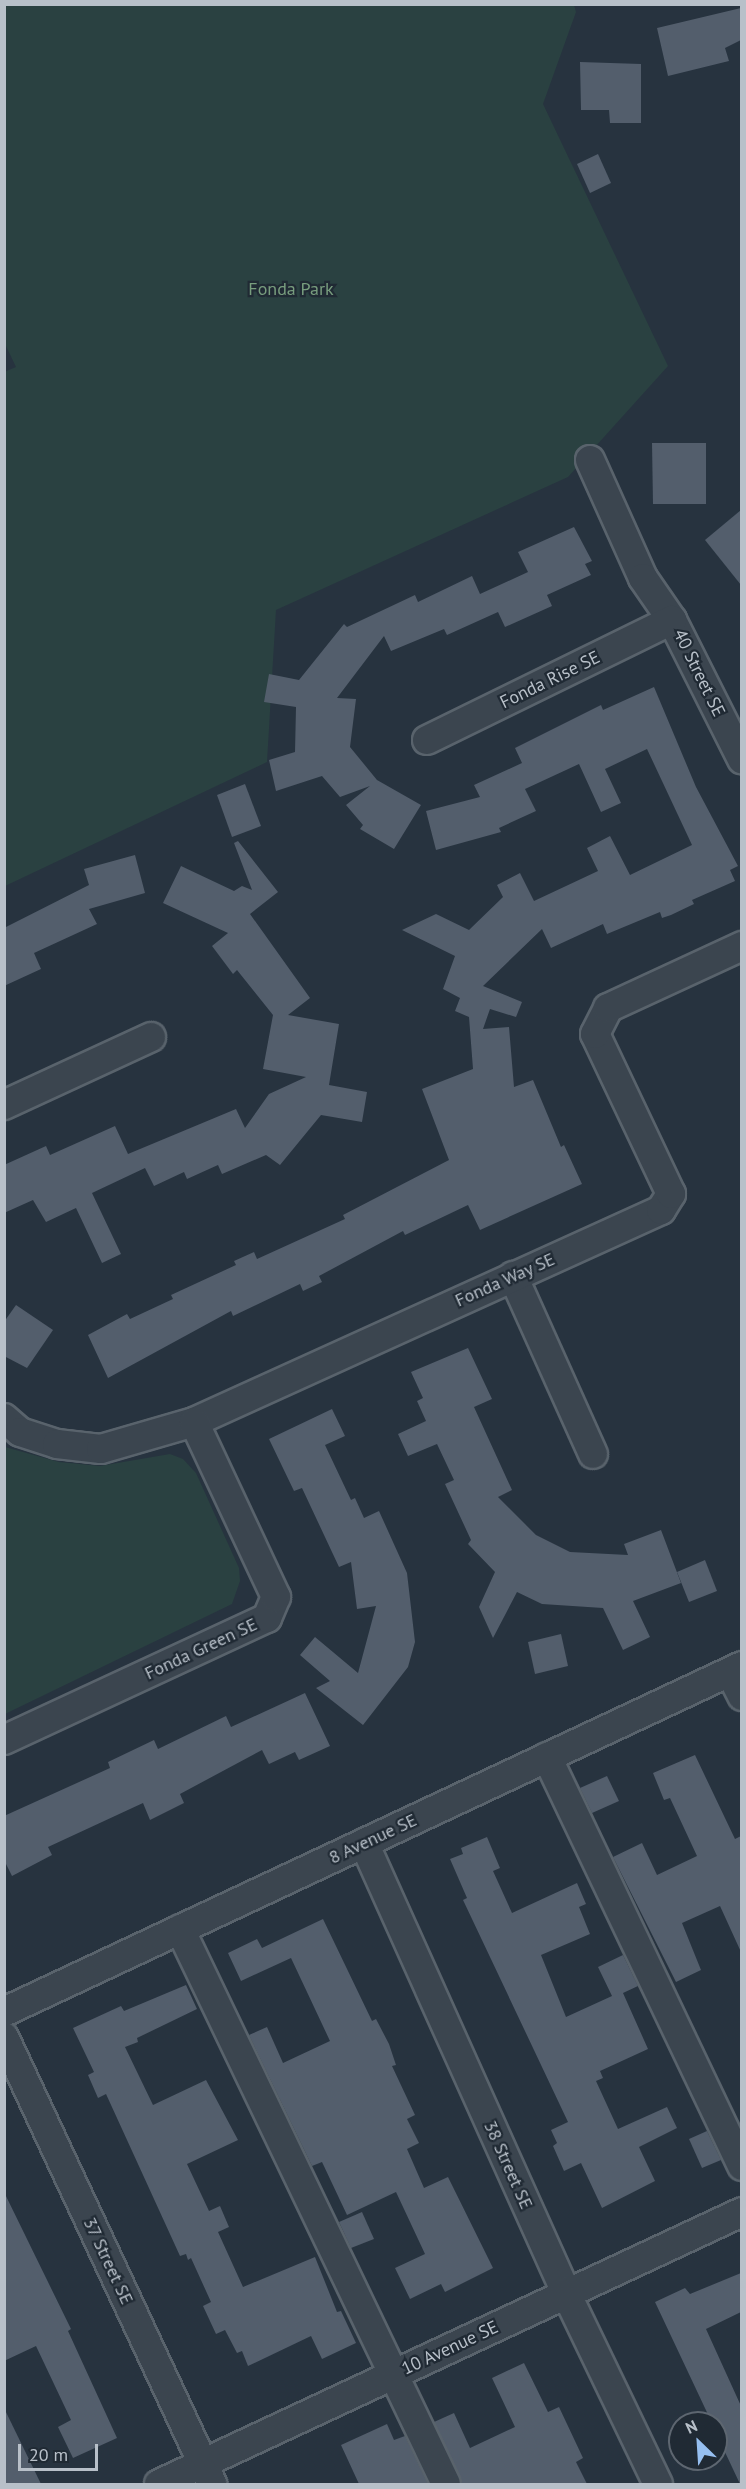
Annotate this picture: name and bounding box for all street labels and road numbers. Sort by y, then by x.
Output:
street label: 40 Street SE [669,626,729,720]
street label: Fonda Rise SE [497,647,603,713]
street label: Fonda Way SE [451,1248,559,1312]
street label: Fonda Green SE [141,1614,261,1684]
street label: 8 Avenue SE [325,1809,421,1869]
street label: 38 Street SE [479,2117,537,2213]
street label: 37 Street SE [78,2214,138,2308]
street label: 10 Avenue SE [398,2316,502,2380]

